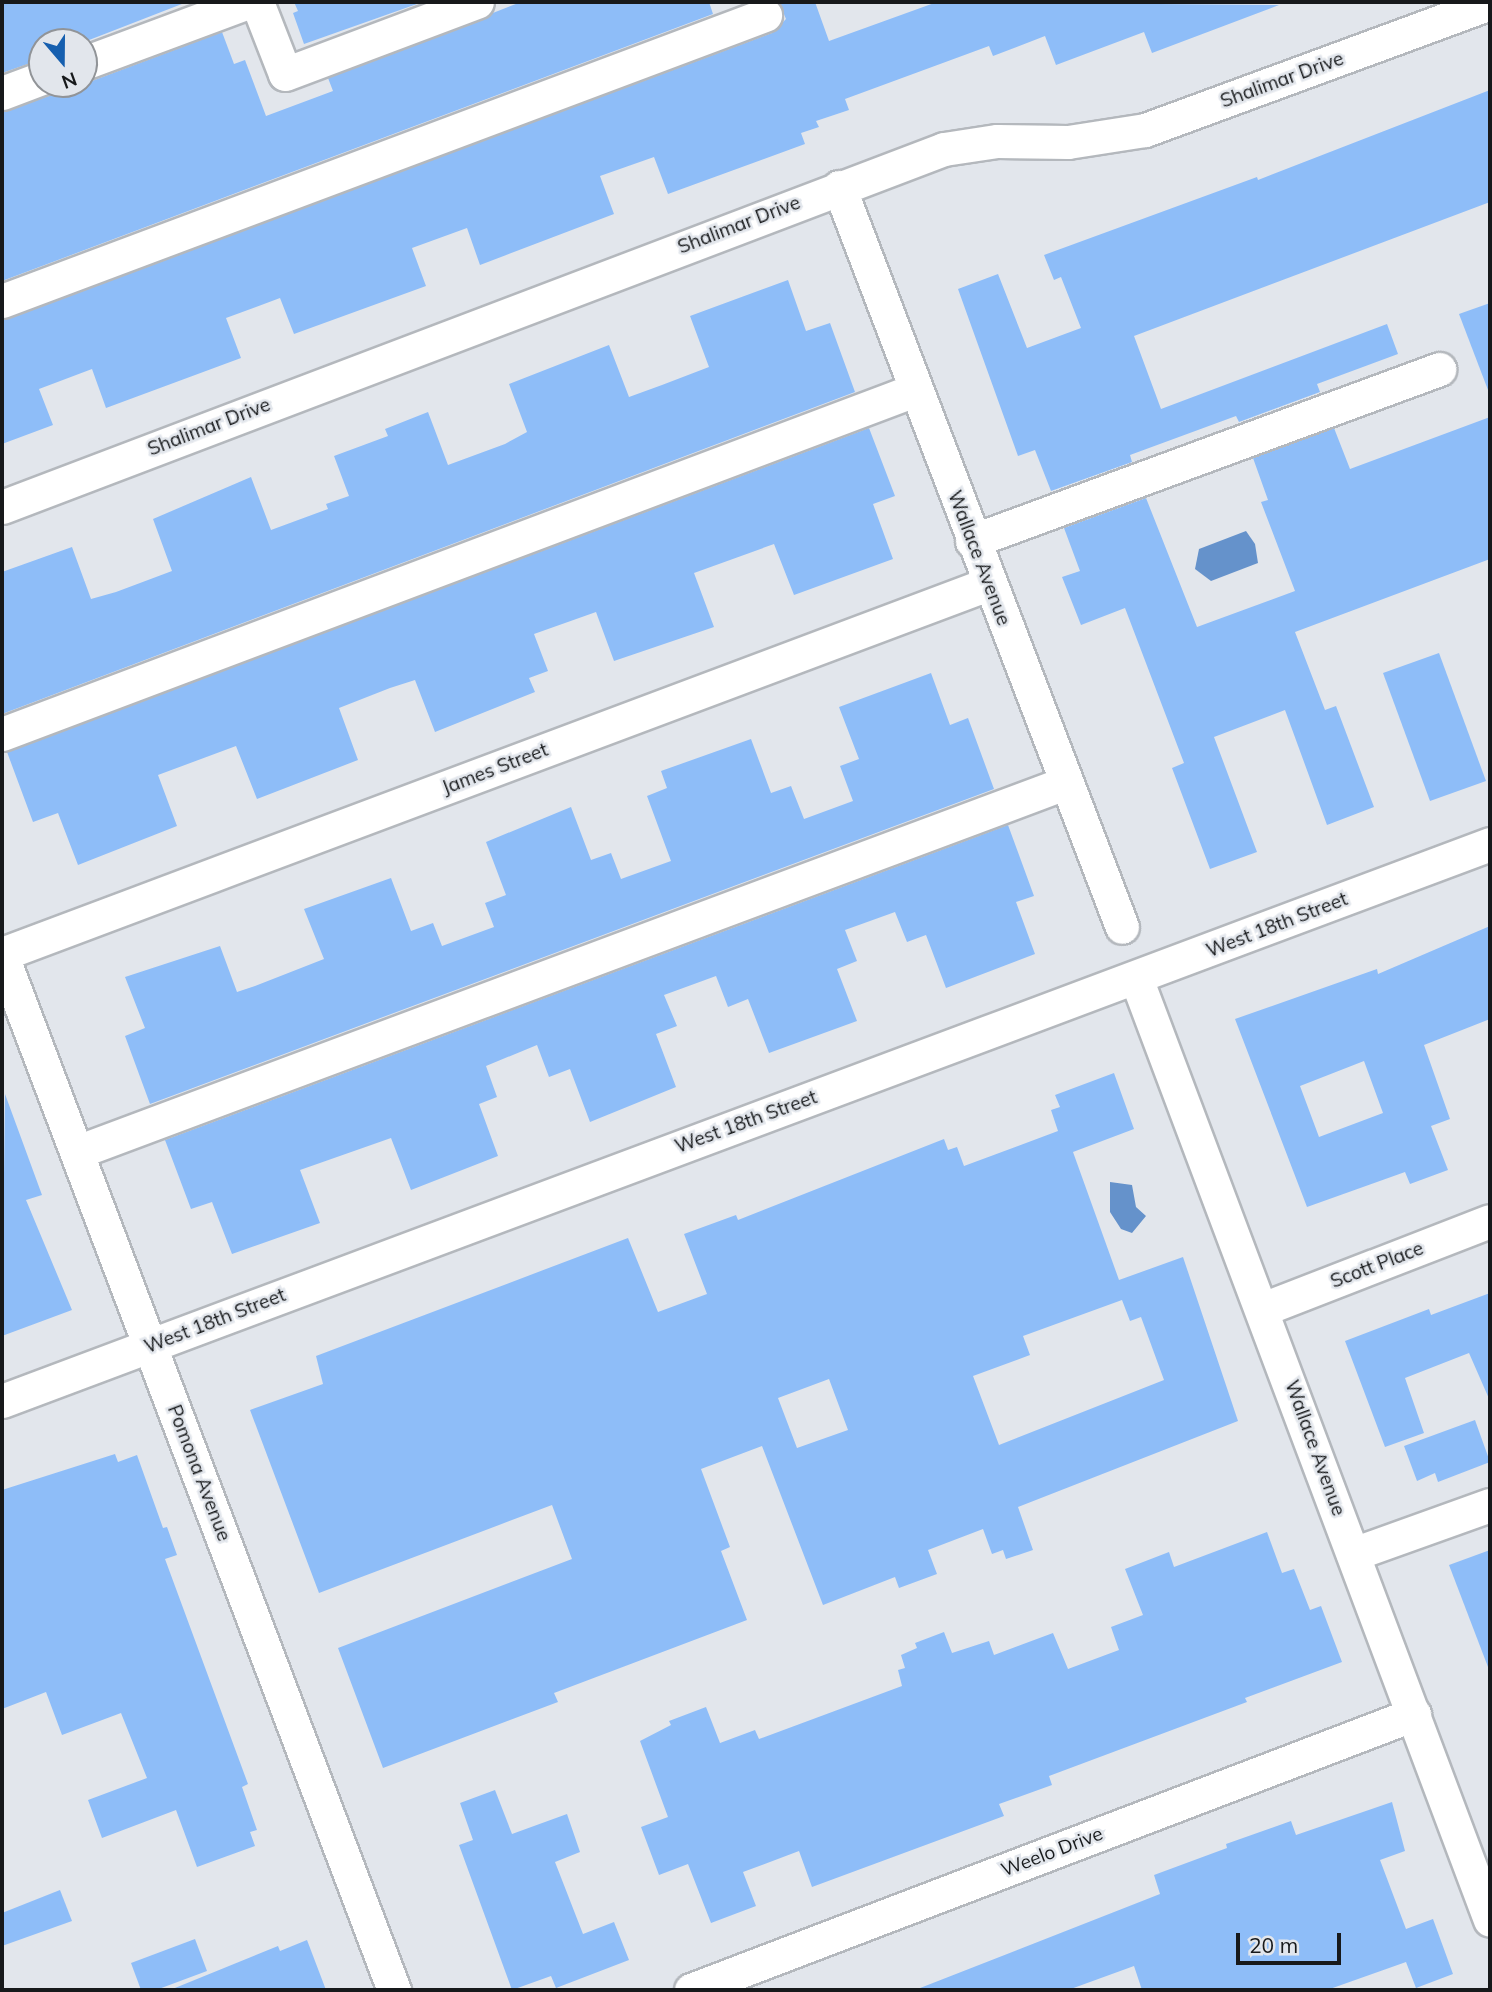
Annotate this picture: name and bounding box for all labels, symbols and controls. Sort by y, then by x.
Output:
north arrow [28,28,98,98]
street label: Shalimar Drive [1217,47,1347,113]
text: N [59,67,80,95]
street label: Shalimar Drive [675,191,803,259]
street label: Shalimar Drive [145,393,273,461]
street label: Wallace Avenue [943,487,1015,629]
street label: James Street [439,738,551,800]
street label: West 18th Street [1203,888,1351,962]
street label: West 18th Street [672,1086,820,1158]
street label: Scott Place [1327,1237,1427,1293]
street label: West 18th Street [141,1284,289,1358]
street label: Wallace Avenue [1280,1377,1350,1519]
street label: Pomona Avenue [163,1402,235,1544]
street label: Weelo Drive [998,1822,1106,1882]
scale bar [1240,1918,1345,1962]
text: 20 m [1249,1932,1298,1958]

